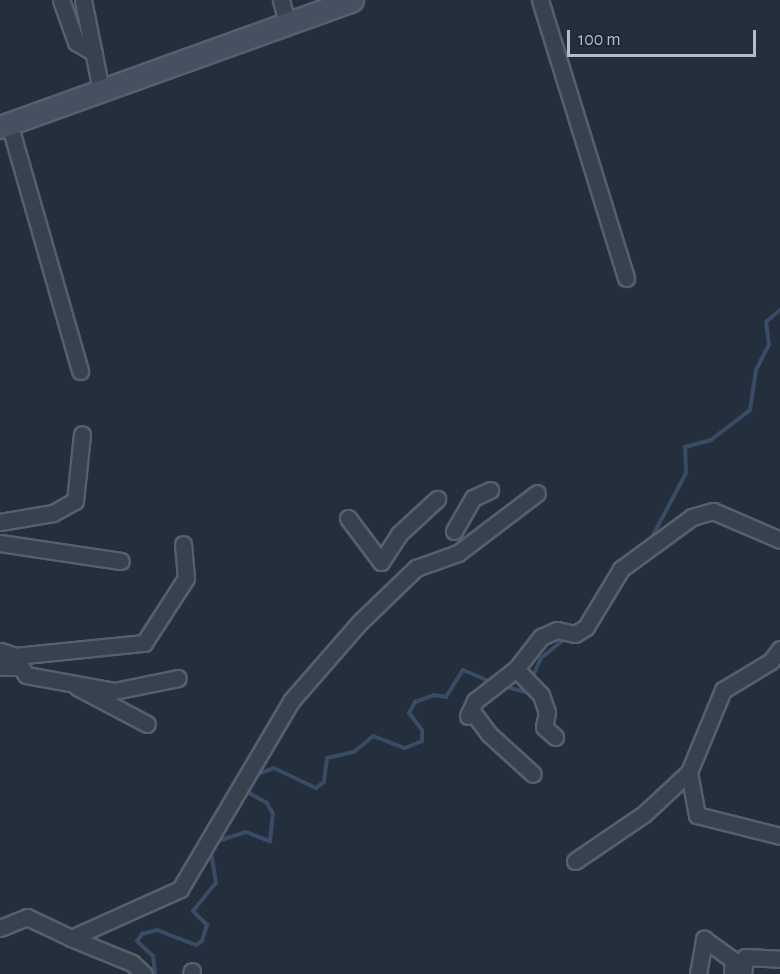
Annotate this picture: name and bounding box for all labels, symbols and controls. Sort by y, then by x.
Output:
scale bar [570,18,759,56]
text: 100 m [578,31,621,49]

